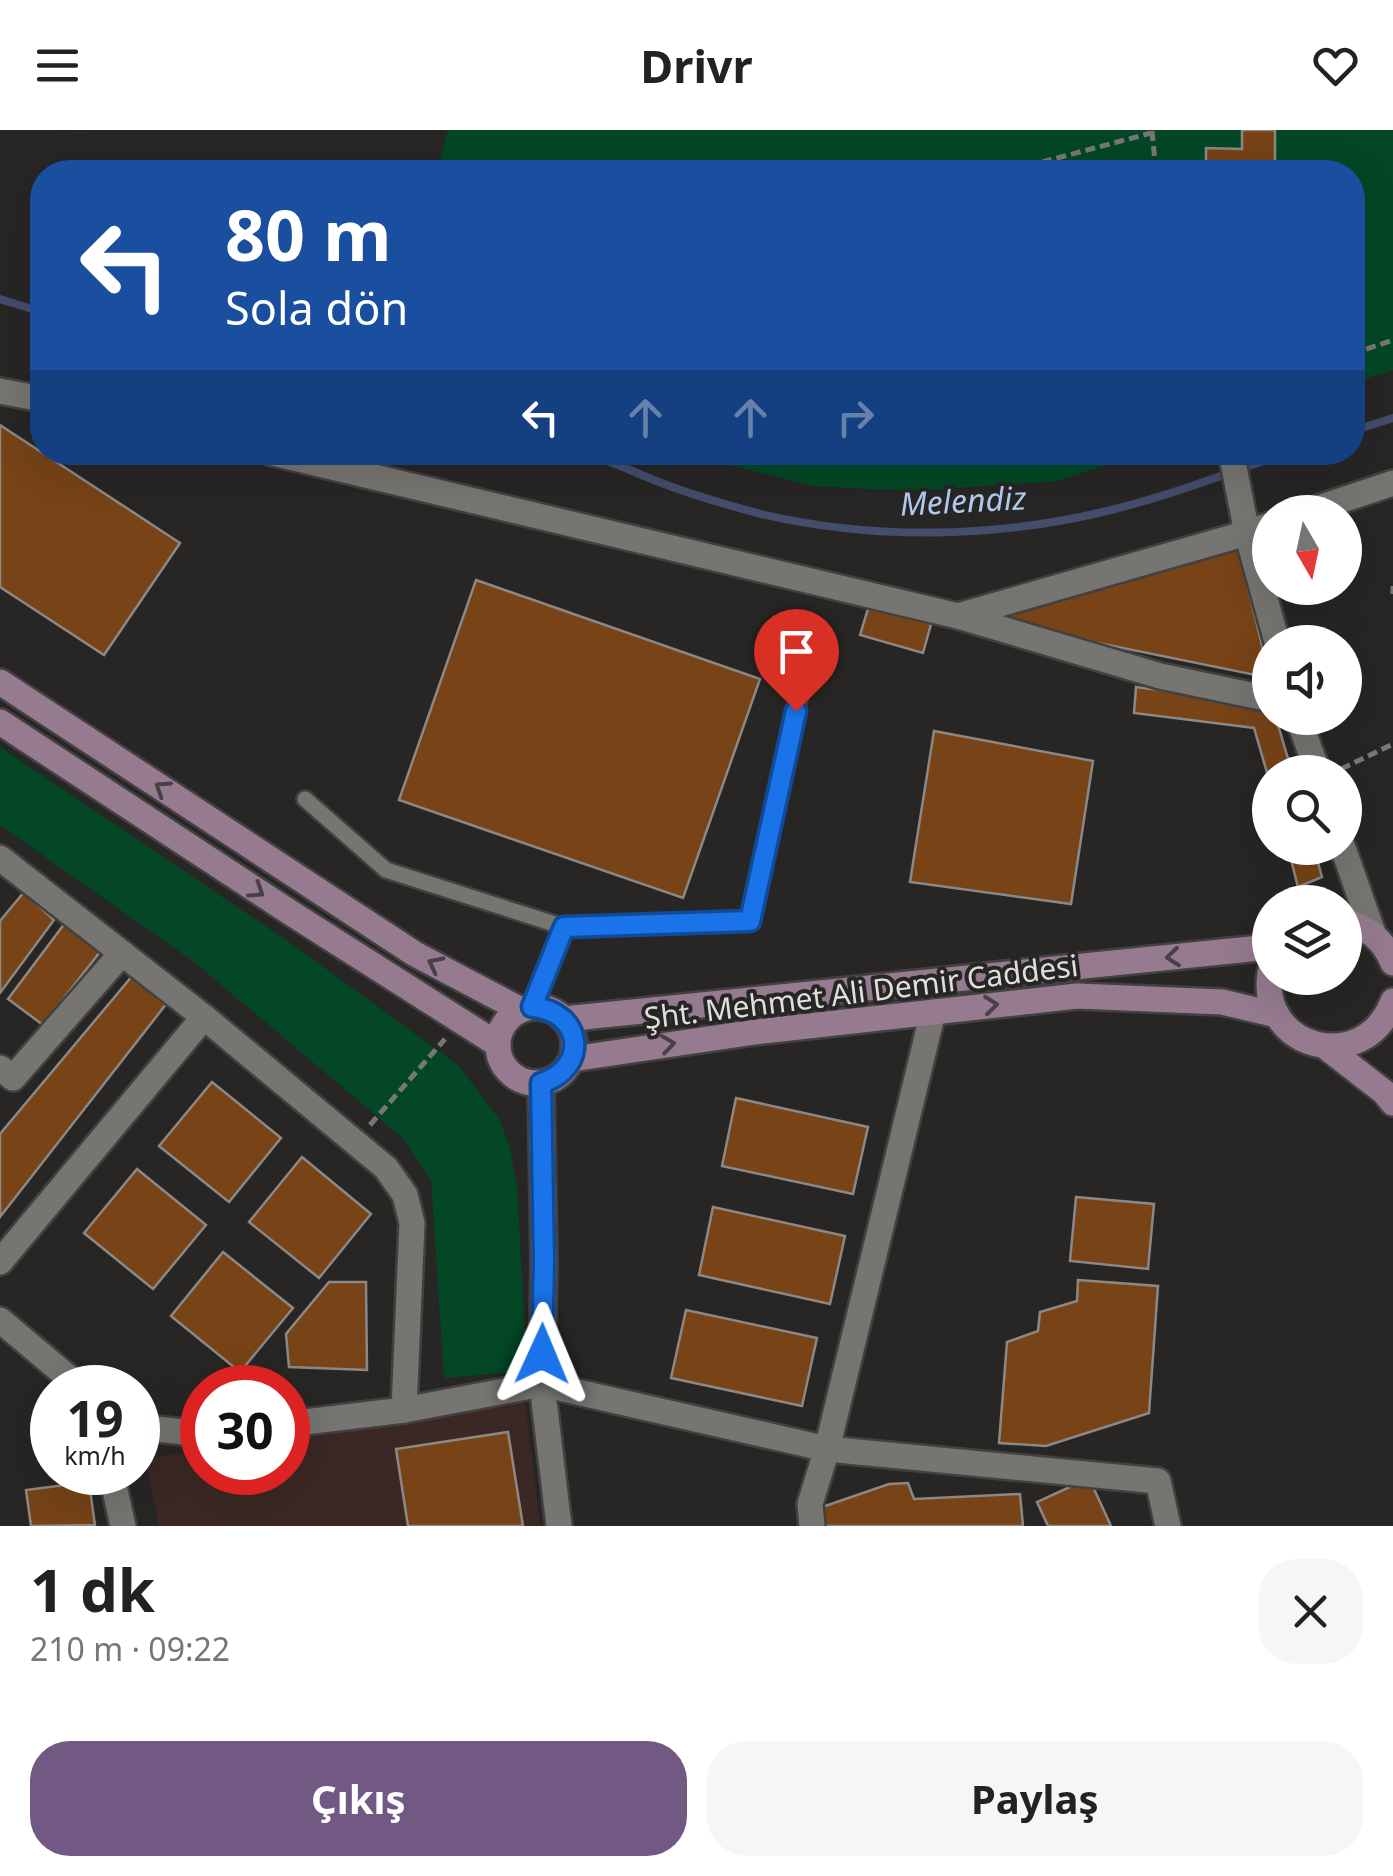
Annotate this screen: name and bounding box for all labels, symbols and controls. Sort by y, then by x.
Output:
text: Drivr [640,35,753,96]
icon: menu [30,38,85,93]
icon: heart [1308,38,1363,93]
text: 80 m [225,186,392,282]
icon: left [60,200,190,330]
text: Sola dön [225,277,408,338]
icon: left [513,390,568,445]
icon: ahead [618,390,673,445]
icon: ahead [723,390,778,445]
icon: right [828,390,883,445]
water label: Melendiz [899,475,1028,525]
north arrow [1252,495,1362,605]
map controls [1252,495,1362,995]
pin [754,609,839,712]
icon: arrive [769,624,824,679]
button: sound [1252,625,1362,735]
button: search [1252,755,1362,865]
one-way arrow [154,782,172,801]
one-way arrow [247,878,265,897]
button: layers [1252,885,1362,995]
street label: Şht. Mehmet Ali Demir Caddesi [642,944,1080,1038]
one-way arrow [1165,946,1181,967]
one-way arrow [427,957,445,976]
one-way arrow [983,995,999,1016]
one-way arrow [660,1035,676,1056]
position arrow [490,1302,594,1406]
speed limit sign: 30 [180,1365,310,1495]
text: 19 [66,1384,124,1452]
text: km/h [64,1438,126,1472]
text: 1 dk [30,1548,155,1630]
button: close [1258,1559,1363,1664]
text: 210 m · 09:22 [30,1627,230,1670]
button: Çıkış [30,1741,687,1856]
button: Paylaş [707,1741,1363,1856]

